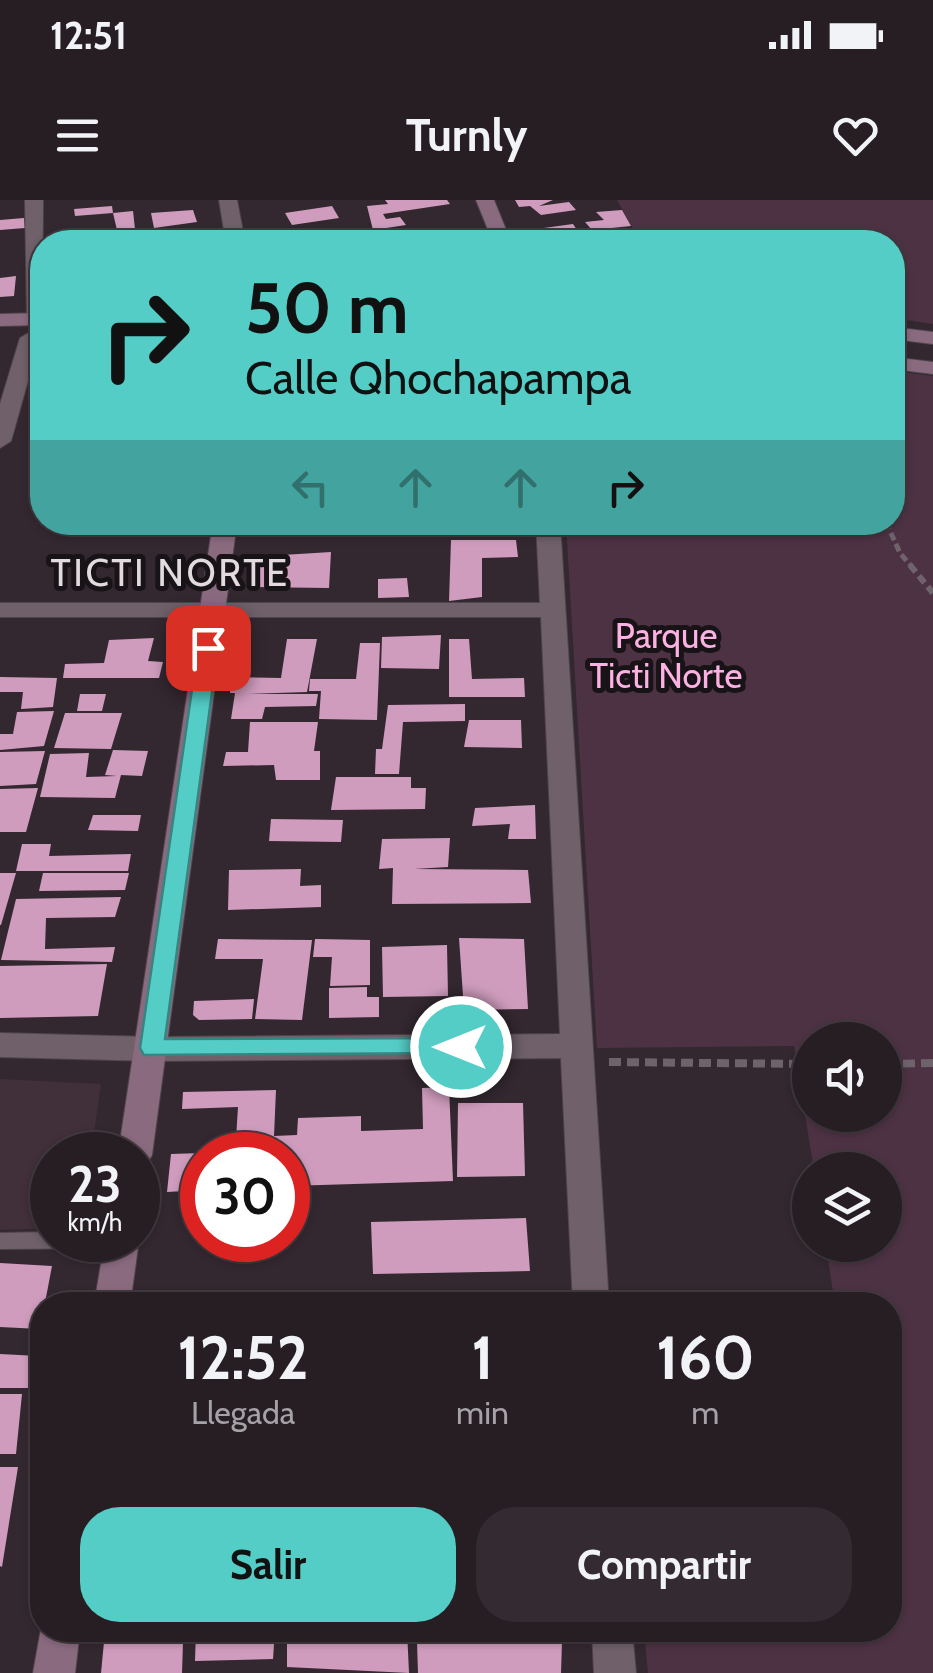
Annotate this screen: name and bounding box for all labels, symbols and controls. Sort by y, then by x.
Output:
text: 12:51 [50,12,127,59]
icon: menu [50,108,105,163]
text: Turnly [406,108,527,162]
icon: heart [828,108,883,163]
text: 50 m [245,265,409,351]
icon: right [80,270,210,400]
text: Calle Qhochapampa [245,351,631,405]
icon: left [283,460,338,515]
icon: ahead [388,460,443,515]
icon: ahead [493,460,548,515]
icon: right [598,460,653,515]
district label: TICTI NORTE [50,549,290,596]
pin [166,606,251,691]
park label: Parque Ticti Norte [590,614,742,697]
icon: arrive [181,621,236,676]
position arrow [409,995,513,1099]
map controls [792,1022,902,1262]
button: sound [792,1022,902,1132]
speed limit sign: 30 [180,1132,310,1262]
button: layers [792,1152,902,1262]
text: 23 [68,1154,122,1215]
text: km/h [68,1207,122,1237]
text: 12:52 [177,1321,309,1394]
text: 1 [471,1321,494,1394]
text: 160 [656,1321,755,1394]
text: Llegada [191,1393,295,1432]
text: min [456,1393,509,1432]
text: m [691,1393,719,1432]
button: Salir [80,1507,456,1622]
button: Compartir [476,1507,852,1622]

